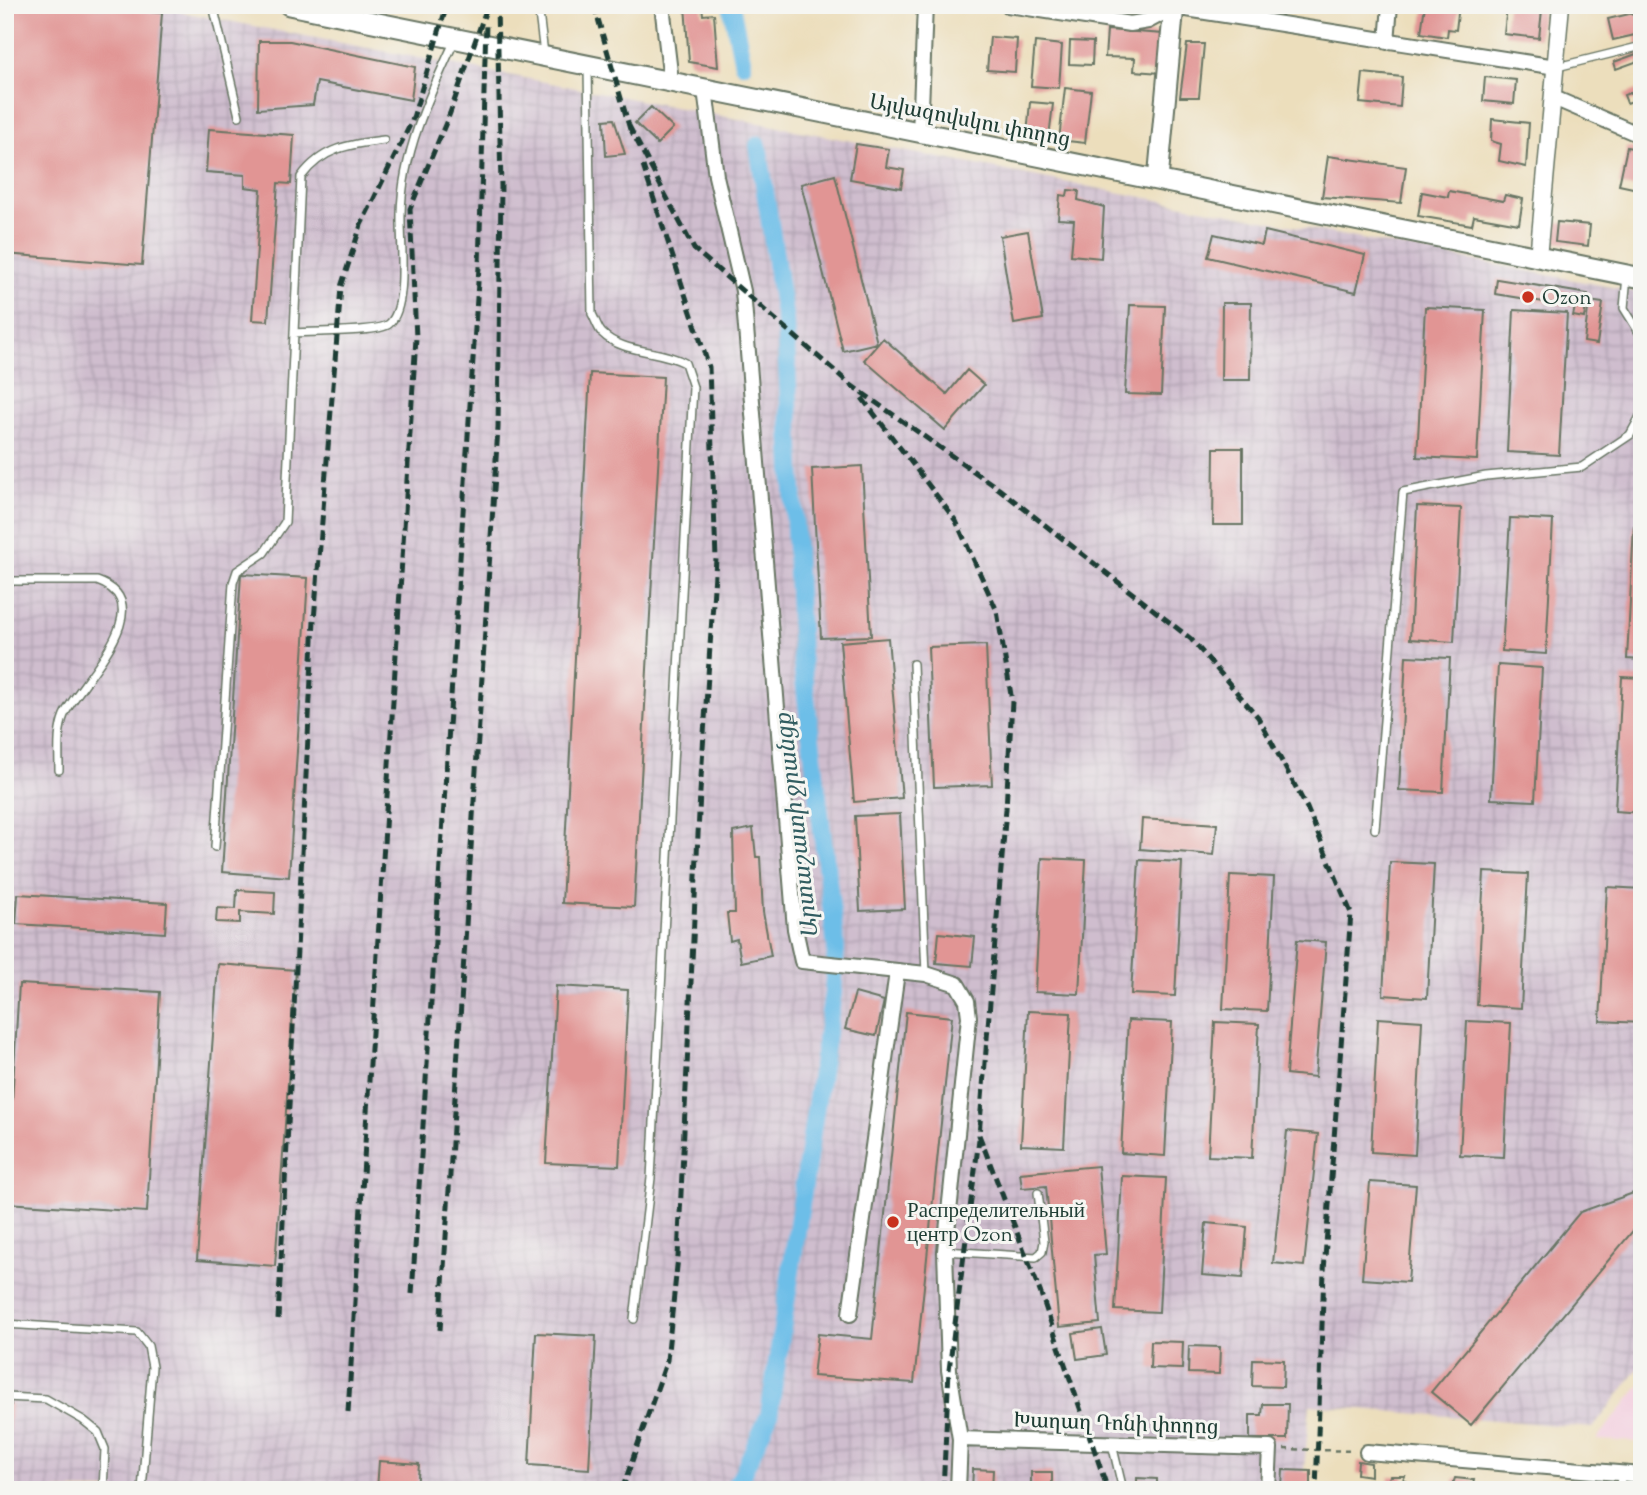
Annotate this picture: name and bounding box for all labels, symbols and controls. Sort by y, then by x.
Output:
street label: Այվազովսկու փողոց [867,88,1073,156]
place label: Ozon [1542,284,1592,314]
marker: Ozon [1520,289,1536,305]
water label: Արտաշատի ջրանցք [768,710,829,940]
place label: Распределительный центр Ozon [907,1197,1085,1251]
marker: Распределительный центр Ozon [885,1214,901,1230]
street label: Խաղաղ Դոնի փողոց [1013,1406,1219,1444]

